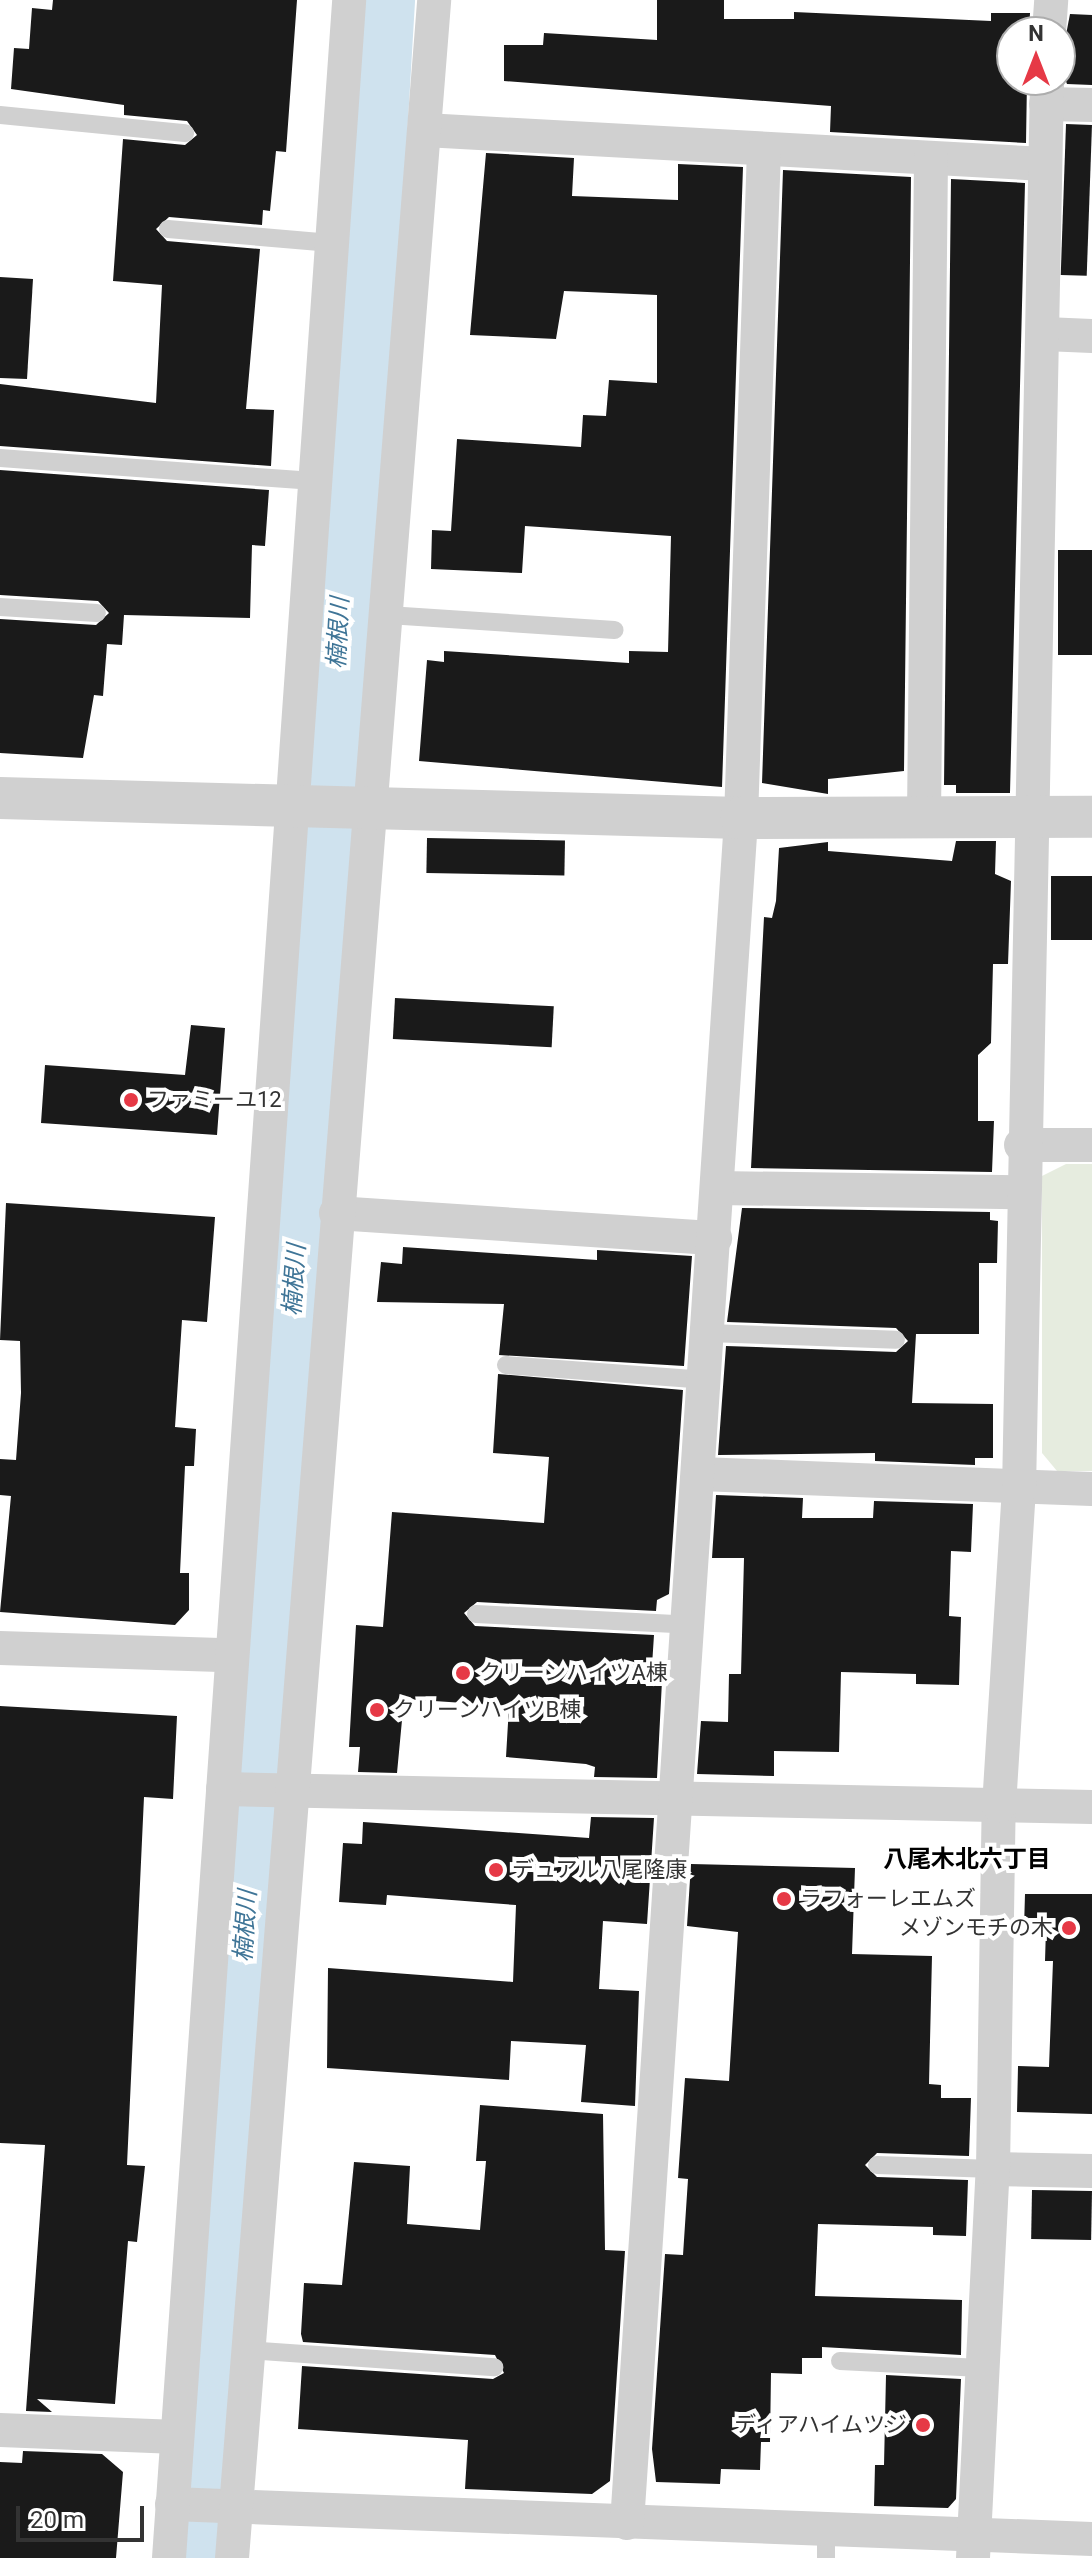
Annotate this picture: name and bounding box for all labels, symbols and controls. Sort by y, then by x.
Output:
north arrow [996,16,1076,96]
text: N [1028,21,1044,46]
water label: 楠根川 [323,596,355,670]
place label: ファミーユ12 [147,1087,282,1113]
marker: ファミーユ12 [122,1091,140,1109]
water label: 楠根川 [278,1243,312,1317]
place label: クリーンハイツA棟 [479,1660,669,1686]
marker: クリーンハイツA棟 [454,1664,472,1682]
place label: クリーンハイツB棟 [393,1697,583,1723]
marker: クリーンハイツB棟 [368,1701,386,1719]
district label: 八尾木北六丁目 [883,1846,1051,1874]
place label: デュアル八尾隆康 [512,1857,688,1883]
marker: デュアル八尾隆康 [487,1861,505,1879]
place label: ラフォーレエムズ [800,1886,976,1912]
water label: 楠根川 [229,1889,263,1963]
marker: ラフォーレエムズ [775,1890,793,1908]
place label: メゾンモチの木 [899,1915,1053,1941]
marker: メゾンモチの木 [1060,1919,1078,1937]
place label: ディアハイムツジ [731,2412,907,2438]
marker: ディアハイムツジ [914,2416,932,2434]
scale bar [20,2490,148,2540]
text: 20 m [30,2506,84,2534]

